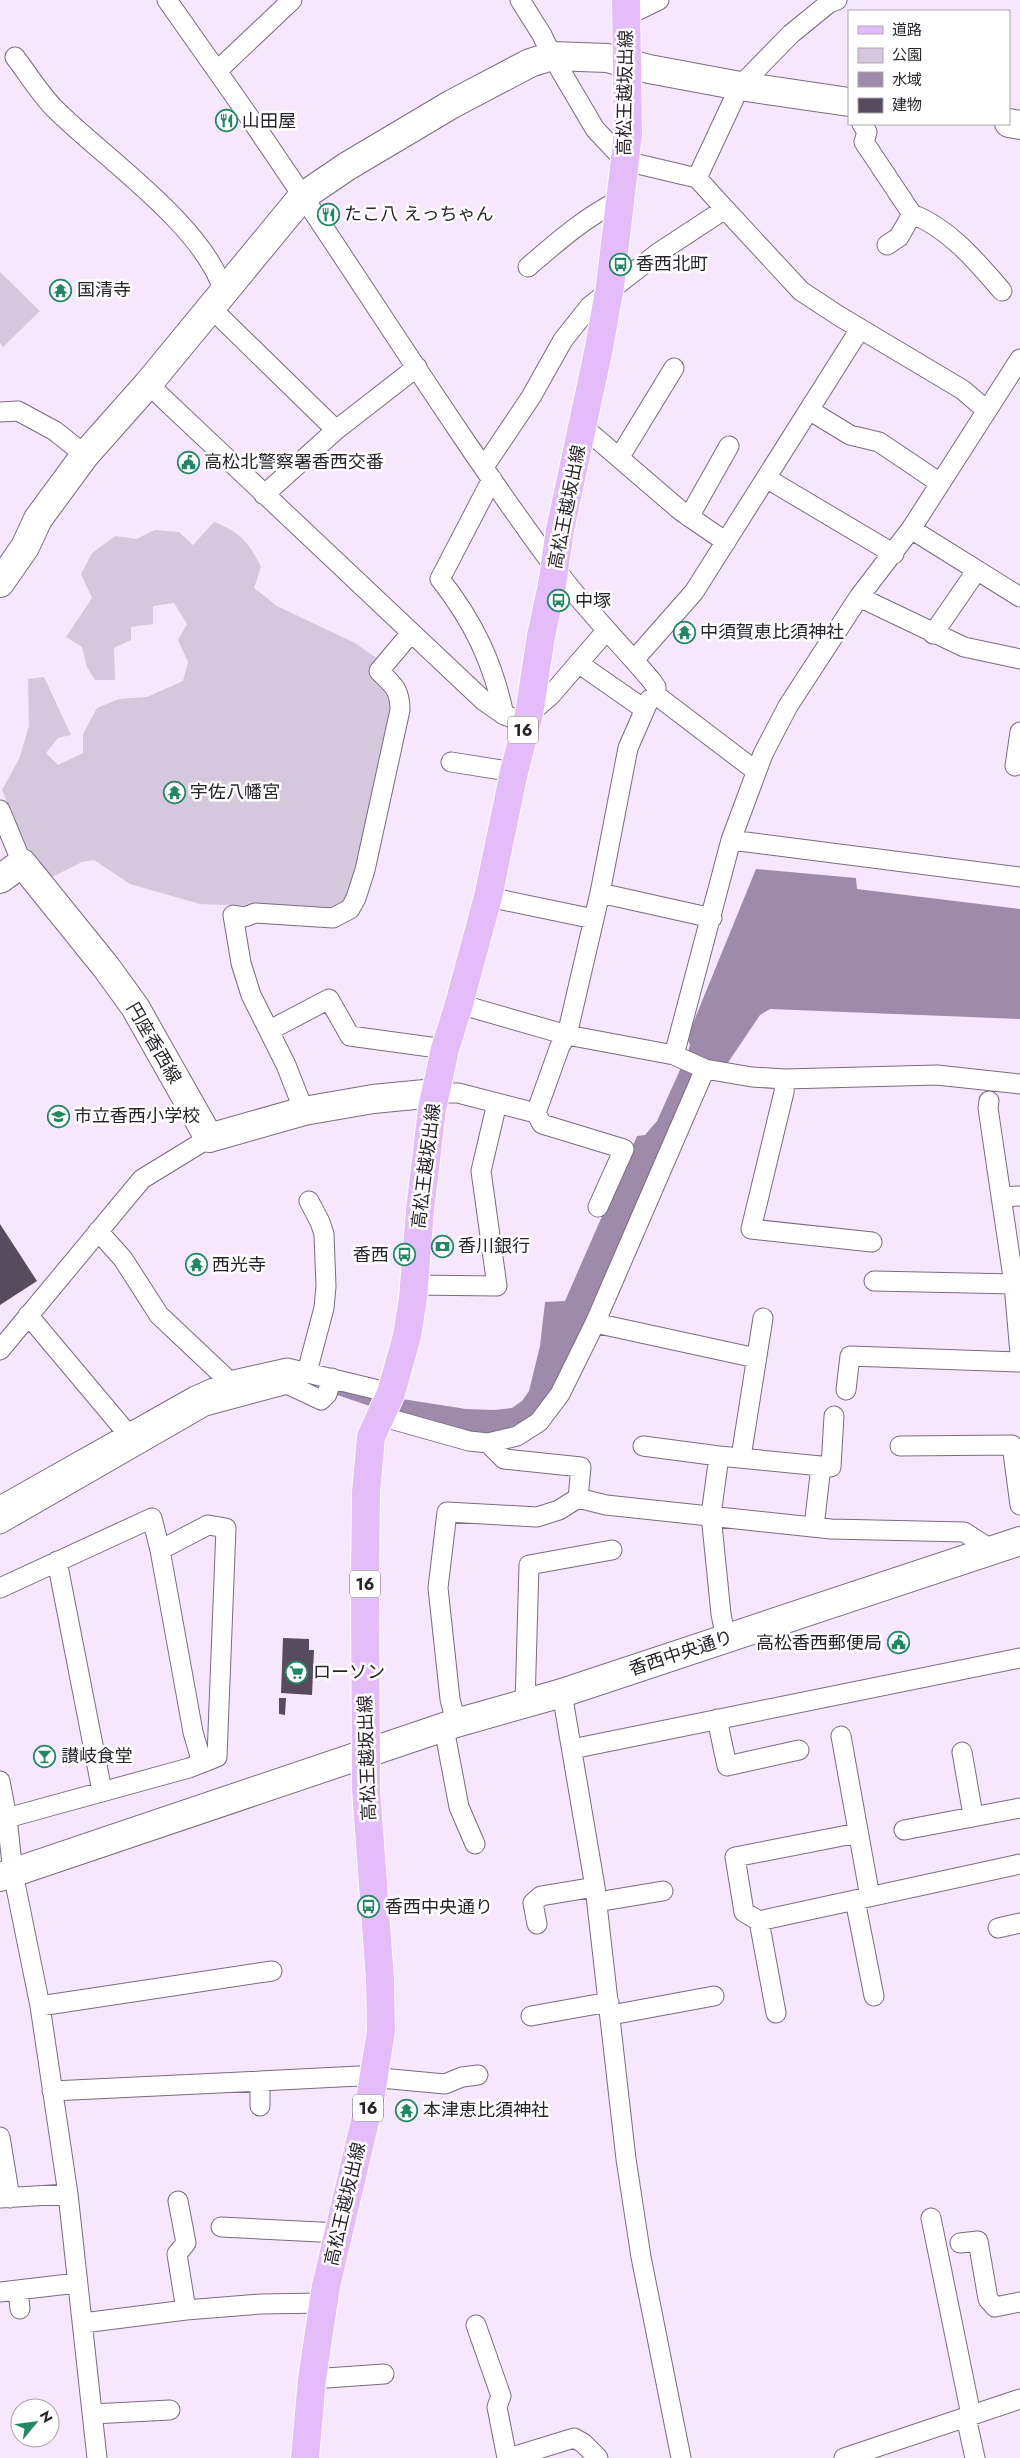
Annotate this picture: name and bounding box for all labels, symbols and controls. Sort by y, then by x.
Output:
legend [848,10,1010,125]
text: 道路 [892,19,922,41]
street label: 高松王越坂出線 [611,30,639,156]
text: 公園 [892,44,922,66]
text: 水域 [892,69,922,91]
text: 建物 [892,94,922,116]
place label: 山田屋 [242,108,296,134]
restaurant icon: 山田屋 [214,109,238,133]
place label: たこ八 えっちゃん [344,201,493,227]
restaurant icon: たこ八 えっちゃん [316,202,340,226]
place label: 香西北町 [636,251,708,277]
bus stop icon: 香西北町 [608,252,632,276]
place label: 国清寺 [77,277,131,303]
temple icon: 国清寺 [49,278,73,302]
street label: 高松王越坂出線 [542,443,592,571]
place label: 高松北警察署香西交番 [204,449,384,475]
public building icon: 高松北警察署香西交番 [176,450,200,474]
place label: 中塚 [575,588,611,614]
bus stop icon: 中塚 [547,589,571,613]
place label: 中須賀恵比須神社 [700,619,844,645]
temple icon: 中須賀恵比須神社 [672,620,696,644]
road number: 16 [508,716,538,744]
place label: 宇佐八幡宮 [190,779,280,805]
temple icon: 宇佐八幡宮 [162,780,186,804]
street label: 円座香西線 [120,998,188,1088]
street label: 高松王越坂出線 [405,1102,447,1230]
place label: 市立香西小学校 [74,1103,200,1129]
school or university icon: 市立香西小学校 [46,1104,70,1128]
place label: 香川銀行 [458,1233,530,1259]
bank icon: 香川銀行 [430,1234,454,1258]
place label: 香西 [353,1242,389,1268]
bus stop icon: 香西 [393,1243,417,1267]
place label: 西光寺 [212,1252,266,1278]
temple icon: 西光寺 [184,1253,208,1277]
road number: 16 [350,1570,380,1598]
street label: 香西中央通り [626,1624,736,1682]
place label: 高松香西郵便局 [756,1630,882,1656]
public building icon: 高松香西郵便局 [886,1631,910,1655]
place label: ローソン [313,1659,385,1685]
supermarket icon: ローソン [285,1660,309,1684]
street label: 高松王越坂出線 [352,1695,382,1821]
place label: 讃岐食堂 [61,1743,133,1769]
bar icon: 讃岐食堂 [33,1744,57,1768]
place label: 香西中央通り [385,1894,493,1920]
bus stop icon: 香西中央通り [357,1895,381,1919]
road number: 16 [353,2094,383,2122]
place label: 本津恵比須神社 [423,2097,549,2123]
temple icon: 本津恵比須神社 [395,2098,419,2122]
street label: 高松王越坂出線 [318,2140,372,2268]
north arrow [10,2398,60,2448]
text: N [35,2407,58,2426]

